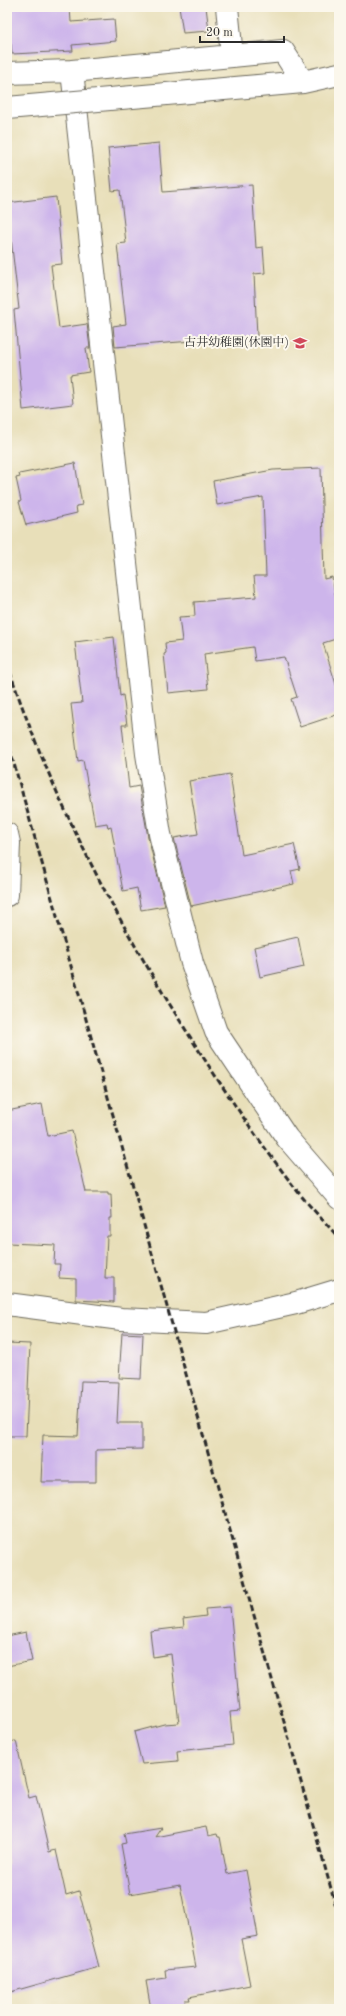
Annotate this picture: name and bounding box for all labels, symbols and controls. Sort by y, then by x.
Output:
scale bar [200,18,284,44]
text: 20 m [206,27,233,39]
place label: 古井幼稚園(休園中) [184,335,289,349]
school or university icon: 古井幼稚園(休園中) [292,335,308,351]

